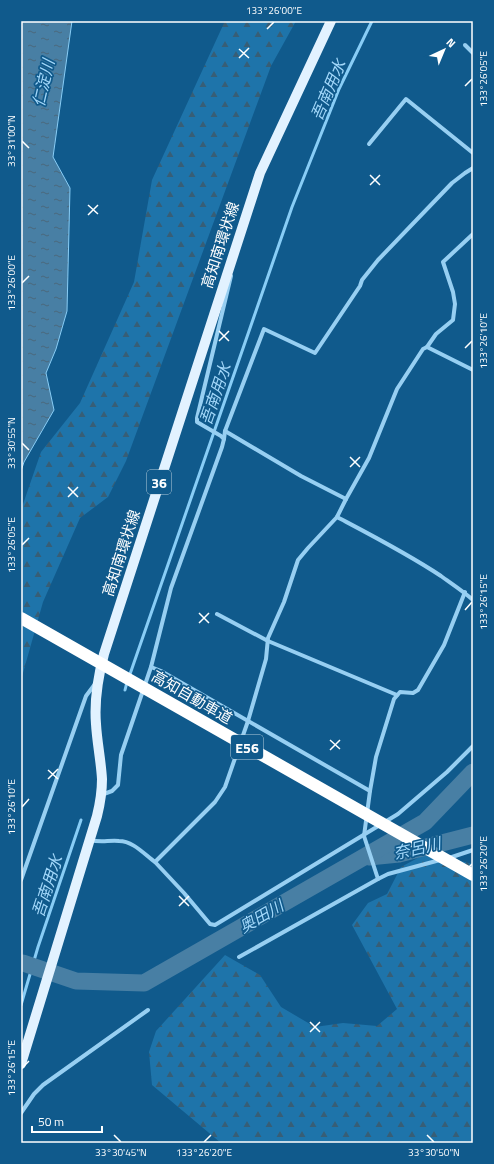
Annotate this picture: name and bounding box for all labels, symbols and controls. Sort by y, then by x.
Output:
text: 133°26'00"E [246,3,303,18]
north arrow [424,30,464,70]
text: N [443,34,459,51]
text: 133°26'05"E [476,50,491,107]
water label: 吾南用水 [304,54,352,124]
water label: 仁淀川 [26,55,61,109]
text: 33°31'00"N [4,115,19,167]
street label: 高知南環状線 [195,199,245,291]
text: 133°26'00"E [4,254,19,311]
text: 133°26'10"E [476,312,491,369]
water label: 吾南用水 [193,358,237,428]
text: 33°30'55"N [4,417,19,469]
road number: 36 [147,470,171,494]
street label: 高知南環状線 [96,507,146,599]
text: 133°26'05"E [4,516,19,573]
text: 133°26'15"E [476,573,491,630]
street label: 高知自動車道 [147,665,237,729]
road number: E56 [231,735,263,759]
text: 133°26'10"E [4,778,19,835]
water label: 奈呂川 [391,830,445,865]
text: 133°26'20"E [476,835,491,892]
water label: 吾南用水 [26,850,69,920]
water label: 奥田川 [234,893,290,938]
text: 133°26'15"E [4,1039,19,1096]
scale bar [32,1108,102,1134]
text: 50 m [38,1112,64,1131]
text: 33°30'45"N [95,1145,147,1160]
text: 133°26'20"E [176,1145,233,1160]
text: 33°30'50"N [408,1145,460,1160]

